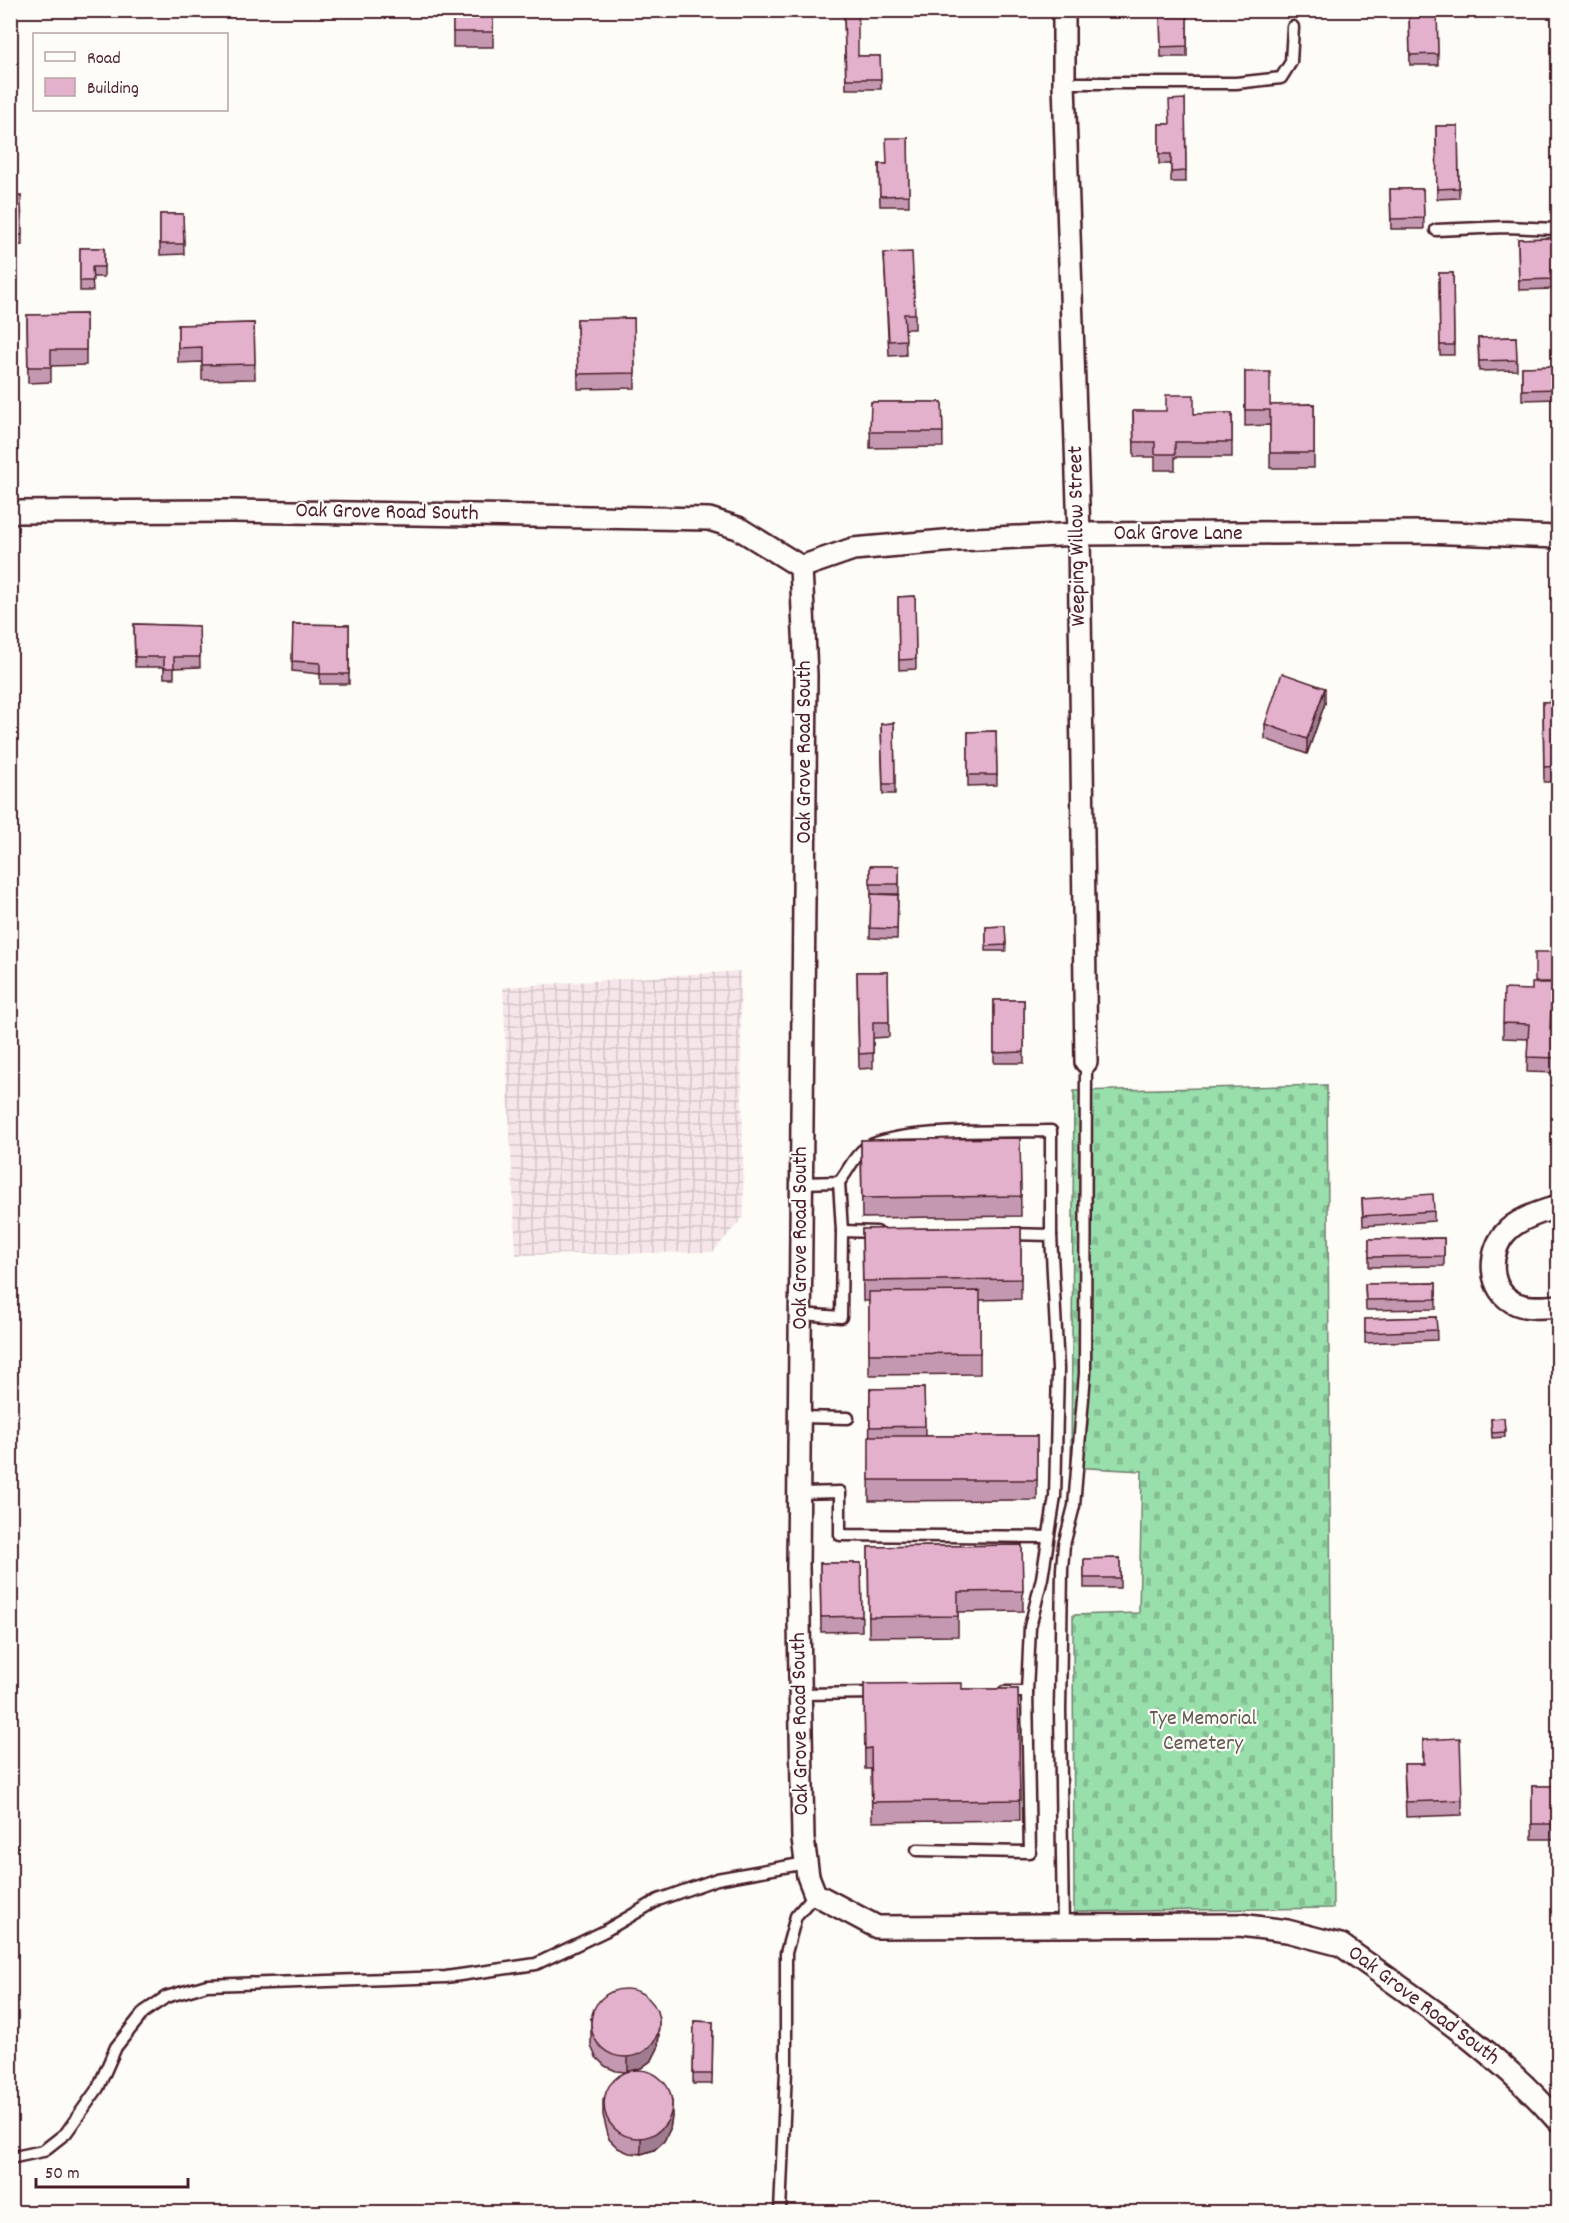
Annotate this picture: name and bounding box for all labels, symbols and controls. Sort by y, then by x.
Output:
legend [33,33,228,111]
text: Road [87,47,121,72]
text: Building [87,77,139,102]
street label: Weeping Willow Street [1061,445,1095,627]
street label: Oak Grove Road South [295,496,479,530]
street label: Oak Grove Lane [1113,519,1243,550]
street label: Oak Grove Road South [790,660,821,844]
street label: Oak Grove Road South [786,1146,817,1330]
street label: Oak Grove Road South [784,1632,818,1816]
park label: Tye Memorial Cemetery [1149,1704,1257,1760]
street label: Oak Grove Road South [1340,1938,1506,2074]
scale bar [36,2151,188,2189]
text: 50 m [45,2162,80,2187]

